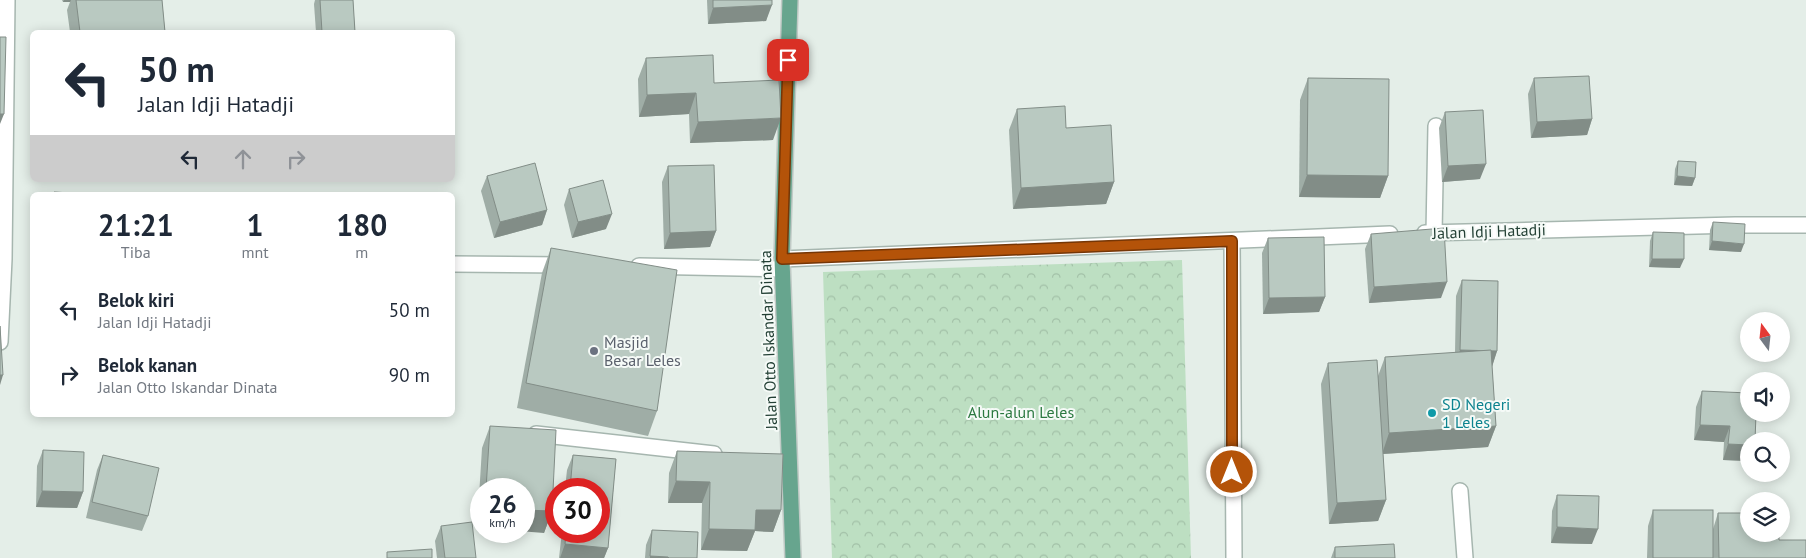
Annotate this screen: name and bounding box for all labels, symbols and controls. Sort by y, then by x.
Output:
pin [767,39,809,81]
text: 50 m [138,46,215,92]
icon: arrive [774,46,802,74]
icon: left [55,50,120,115]
text: Jalan Idji Hatadji [138,90,294,118]
icon: left [176,145,204,173]
icon: ahead [229,145,257,173]
icon: right [282,145,310,173]
text: 21:21 [98,205,174,244]
text: 1 [247,205,264,244]
text: 180 [336,205,387,244]
street label: Jalan Idji Hatadji [1431,219,1546,243]
text: Tiba [121,242,151,262]
text: mnt [241,242,269,262]
text: m [355,242,368,262]
street label: Jalan Otto Iskandar Dinata [755,250,781,431]
text: Belok kiri [98,288,174,312]
icon: left [55,296,83,324]
text: 50 m [389,298,430,322]
text: Jalan Idji Hatadji [98,312,212,332]
north arrow [1740,312,1790,362]
map controls [1740,312,1790,542]
place label: Masjid Besar Leles [604,332,681,370]
marker: Masjid Besar Leles [588,345,600,357]
text: Belok kanan [98,353,197,377]
icon: right [55,361,83,389]
text: 90 m [389,363,430,387]
button: sound [1740,372,1790,422]
text: Jalan Otto Iskandar Dinata [98,377,278,397]
place label: SD Negeri 1 Leles [1442,394,1510,432]
park label: Alun-alun Leles [968,402,1074,422]
marker: SD Negeri 1 Leles [1426,407,1438,419]
button: search [1740,432,1790,482]
position arrow [1205,445,1257,497]
speed limit sign: 30 [545,478,610,543]
text: 26 [488,488,517,520]
button: layers [1740,492,1790,542]
text: km/h [489,515,516,530]

